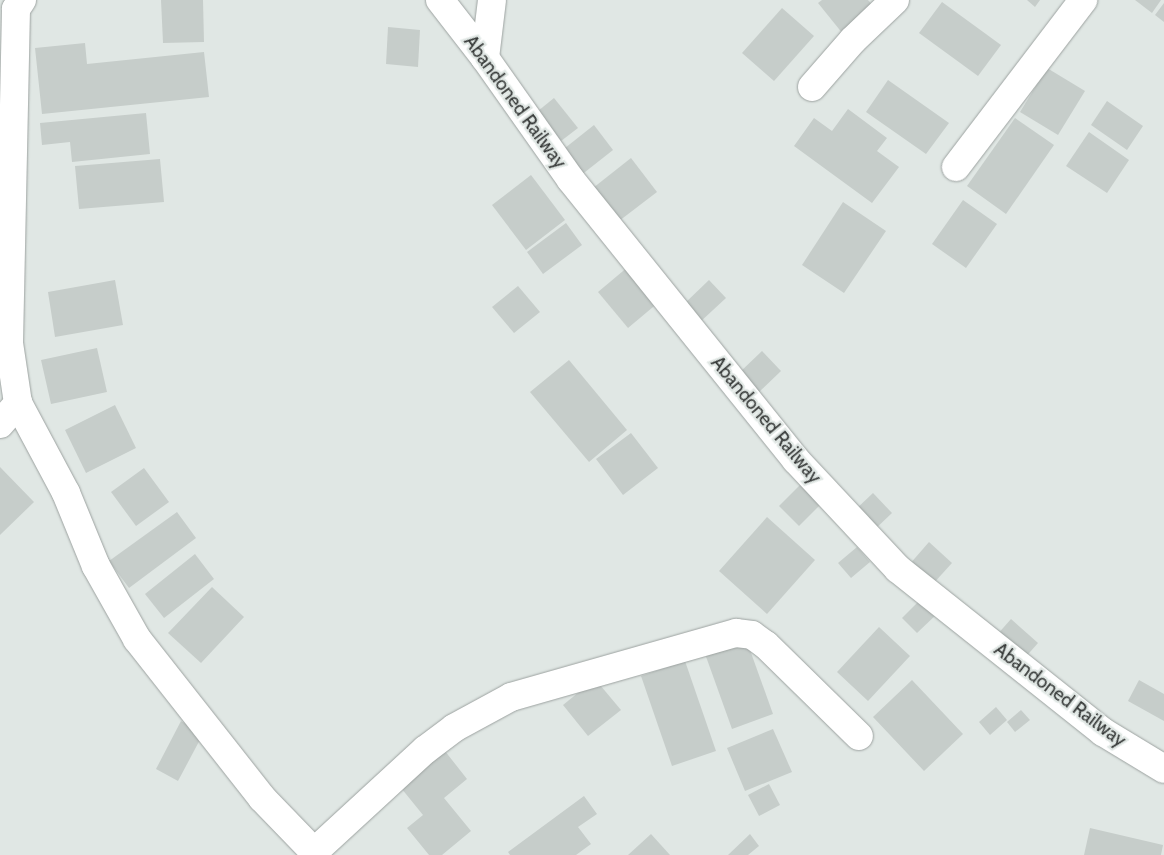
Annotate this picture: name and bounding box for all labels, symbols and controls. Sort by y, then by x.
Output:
street label: Abandoned Railway [459,31,571,173]
street label: Abandoned Railway [706,352,826,488]
street label: Abandoned Railway [990,638,1130,752]

